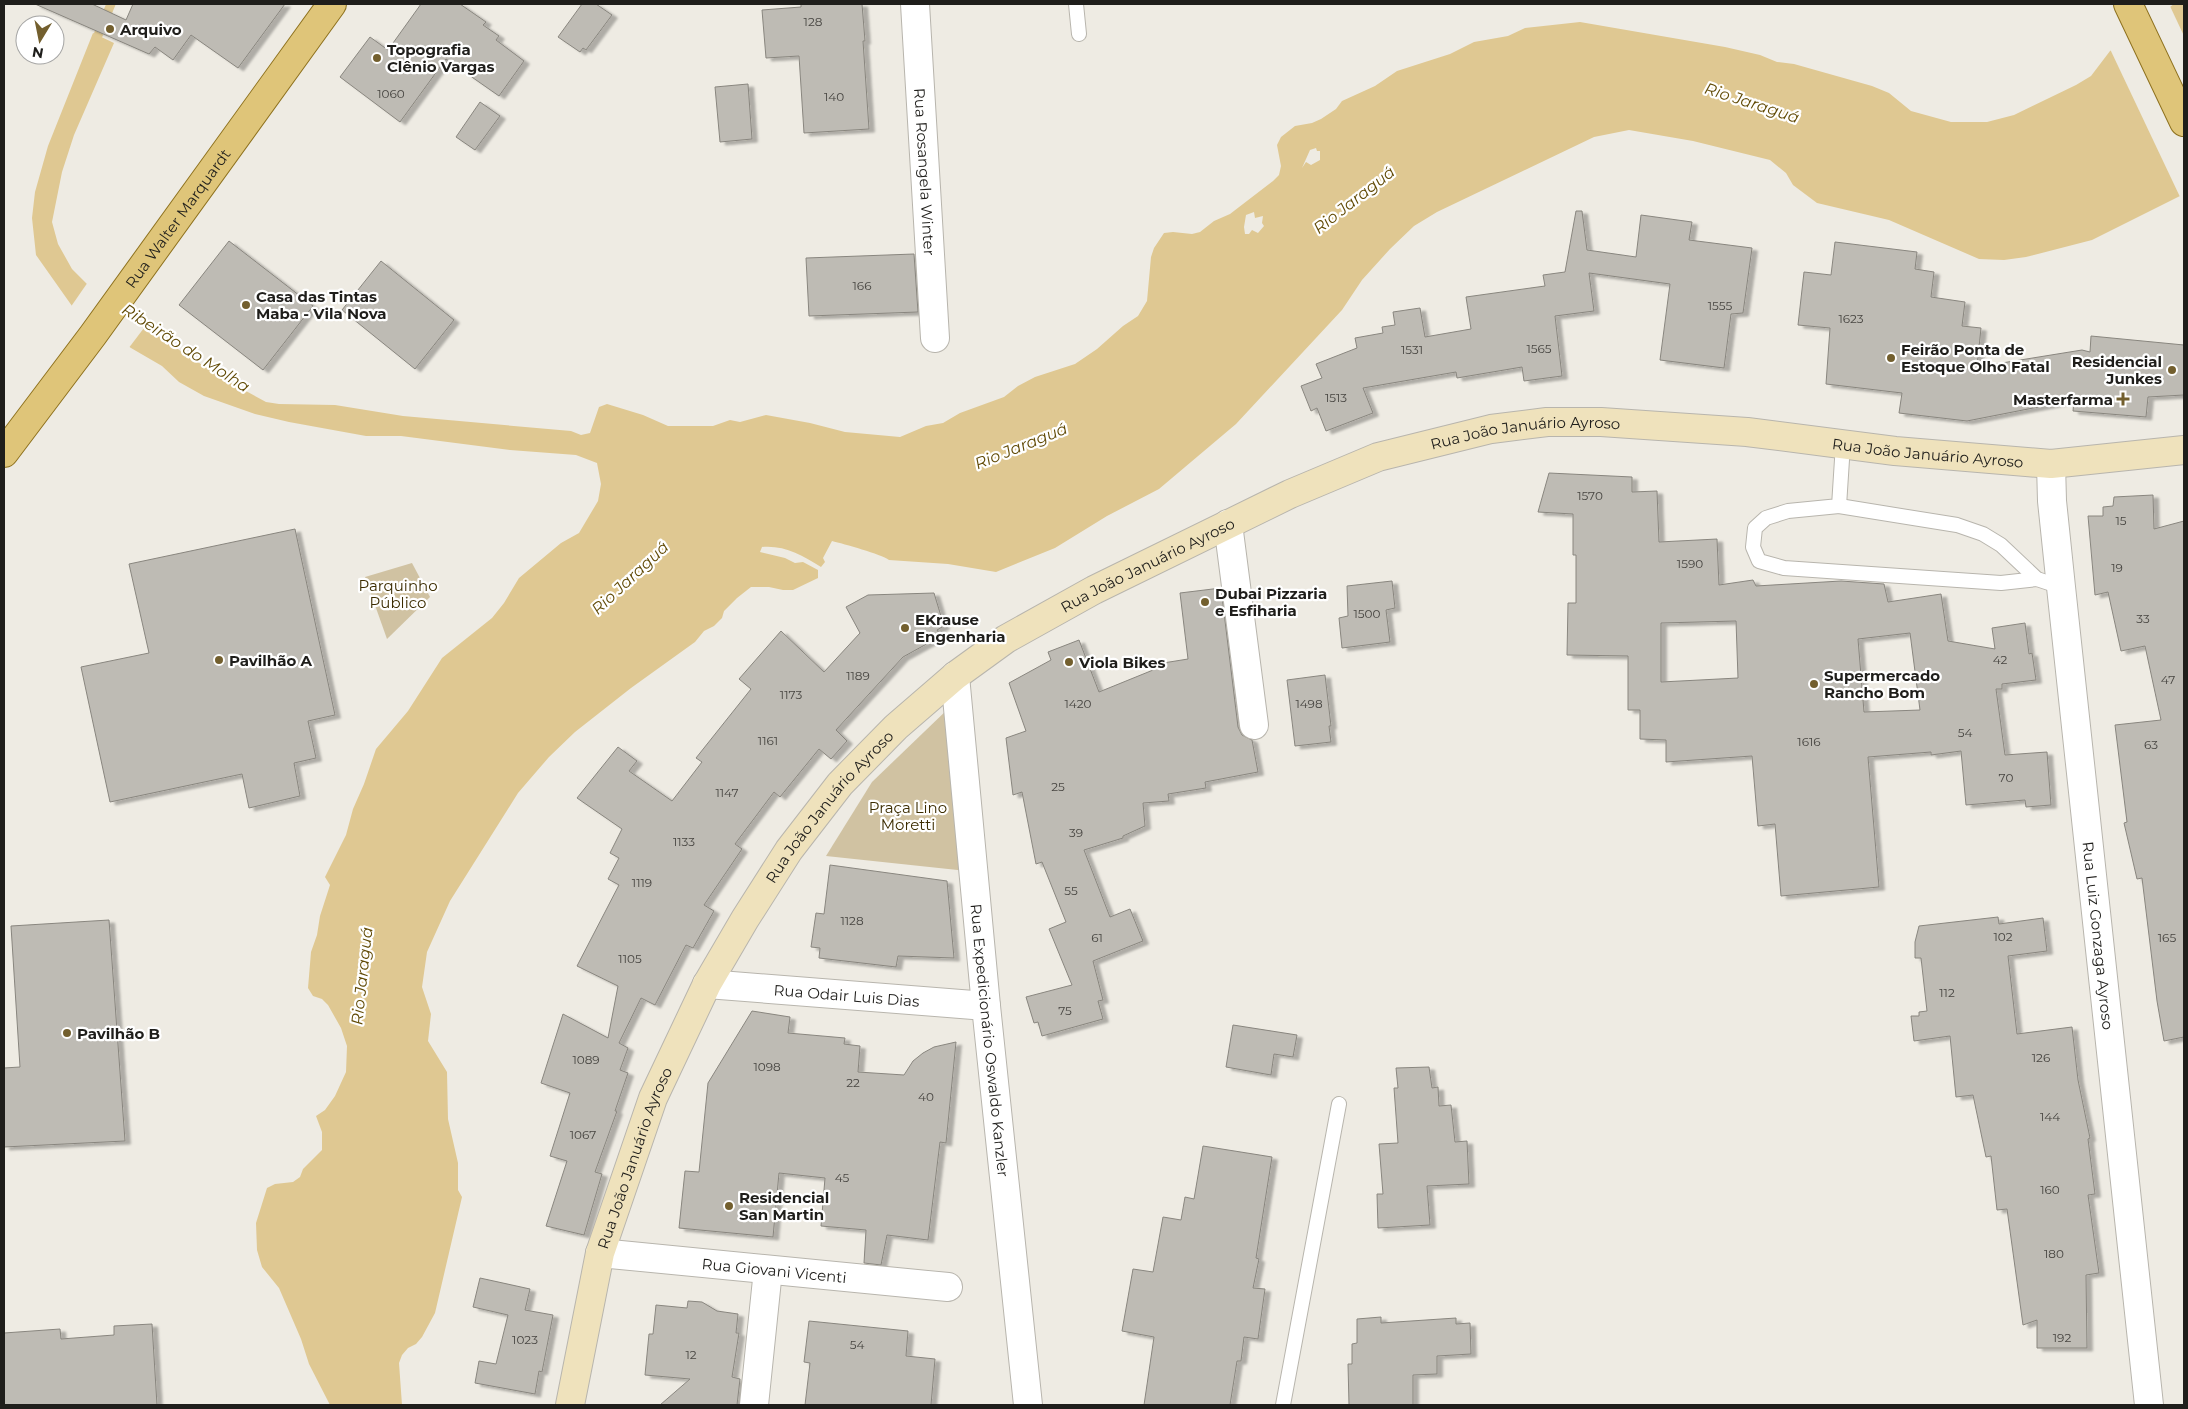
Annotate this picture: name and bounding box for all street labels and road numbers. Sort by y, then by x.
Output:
street label: Rua Rosangela Winter [911,87,940,256]
street label: Rua Walter Marquardt [121,145,234,291]
street label: Rua João Januário Ayroso [1428,413,1621,453]
street label: Rua João Januário Ayroso [1831,434,2024,471]
street label: Rua João Januário Ayroso [1057,513,1237,616]
street label: Rua João Januário Ayroso [761,726,897,886]
street label: Rua Luiz Gonzaga Ayroso [2079,840,2118,1031]
street label: Rua Expedicionário Oswaldo Kanzler [967,903,1013,1178]
street label: Rua Odair Luis Dias [773,980,920,1010]
street label: Rua João Januário Ayroso [593,1064,676,1251]
street label: Rua Giovani Vicenti [701,1253,847,1287]

